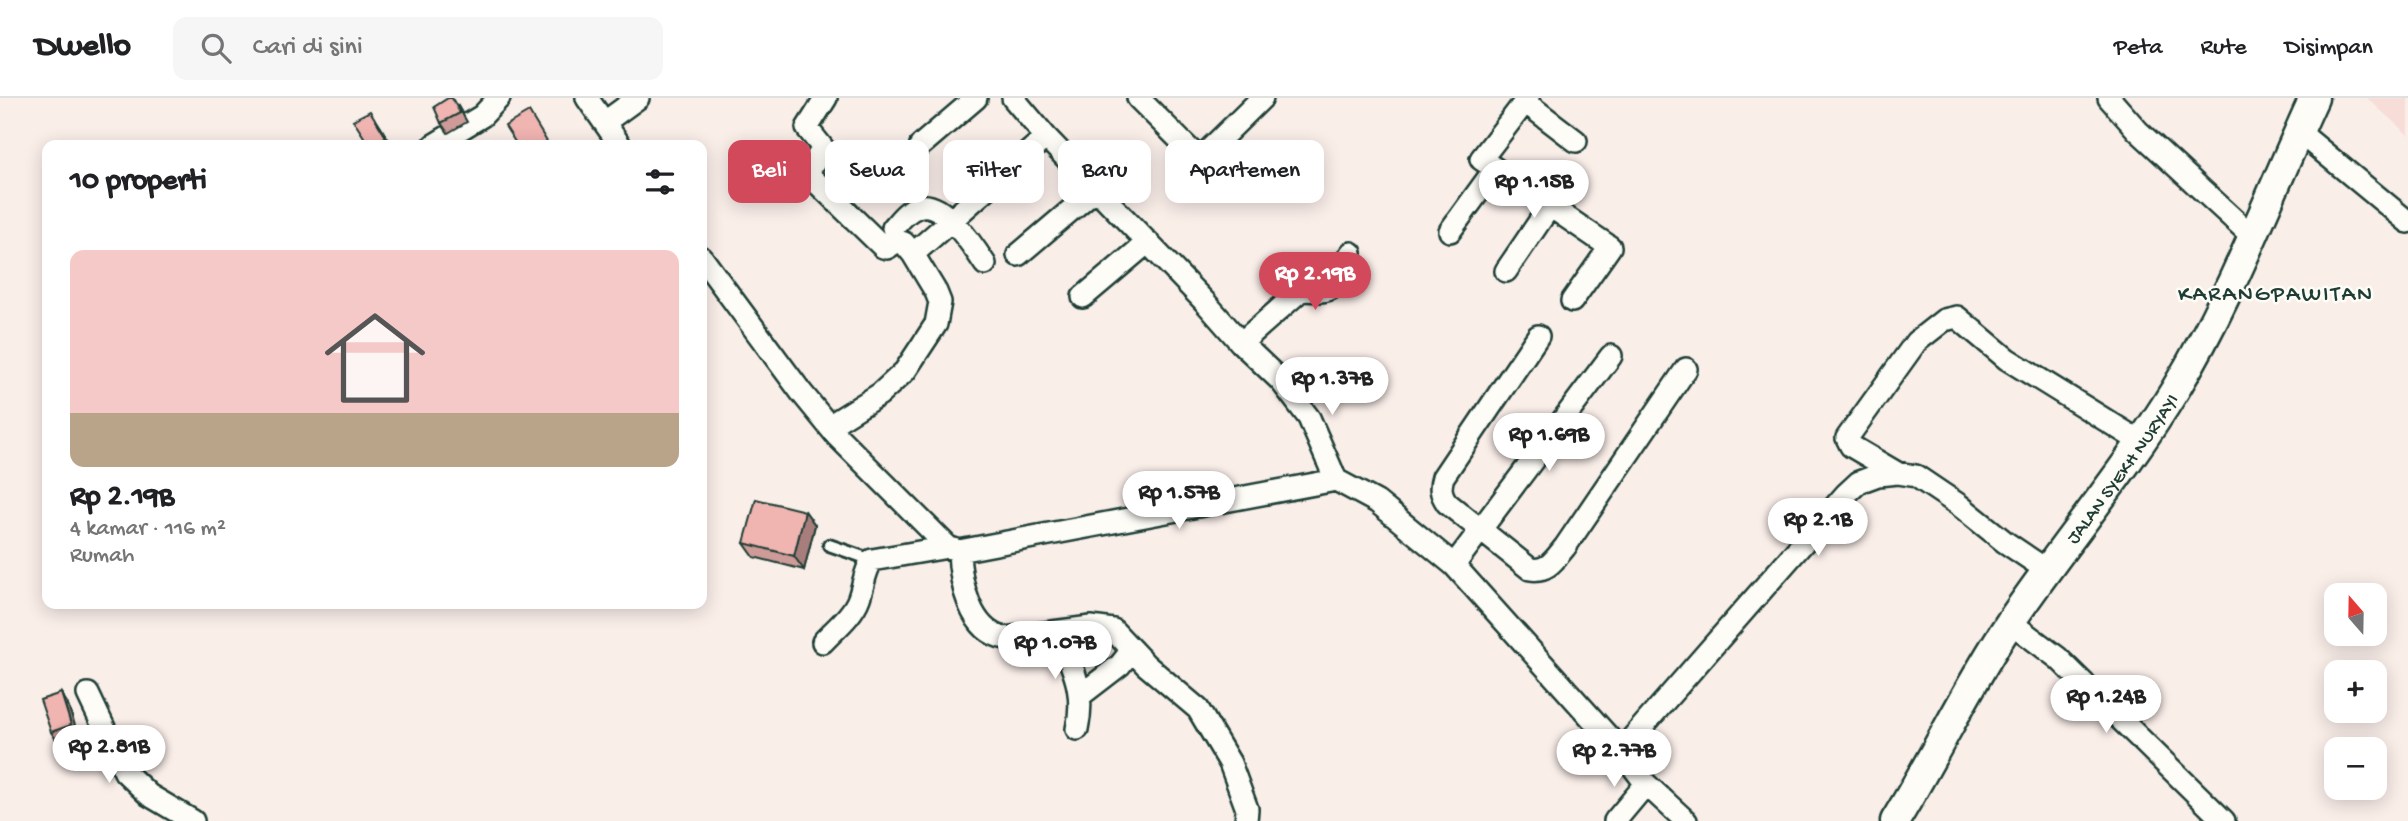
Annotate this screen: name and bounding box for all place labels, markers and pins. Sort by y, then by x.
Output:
pin: Rp 1.15B [1462,160,1606,220]
pin: Rp 2.19B [1243,252,1387,312]
pin: Rp 1.37B [1260,358,1404,417]
pin: Rp 1.69B [1477,414,1621,473]
pin: Rp 1.57B [1107,472,1251,531]
pin: Rp 2.1B [1753,498,1883,558]
pin: Rp 1.07B [983,622,1127,681]
pin: Rp 1.24B [2034,676,2178,735]
pin: Rp 2.81B [37,726,181,785]
pin: Rp 2.77B [1542,730,1686,789]

